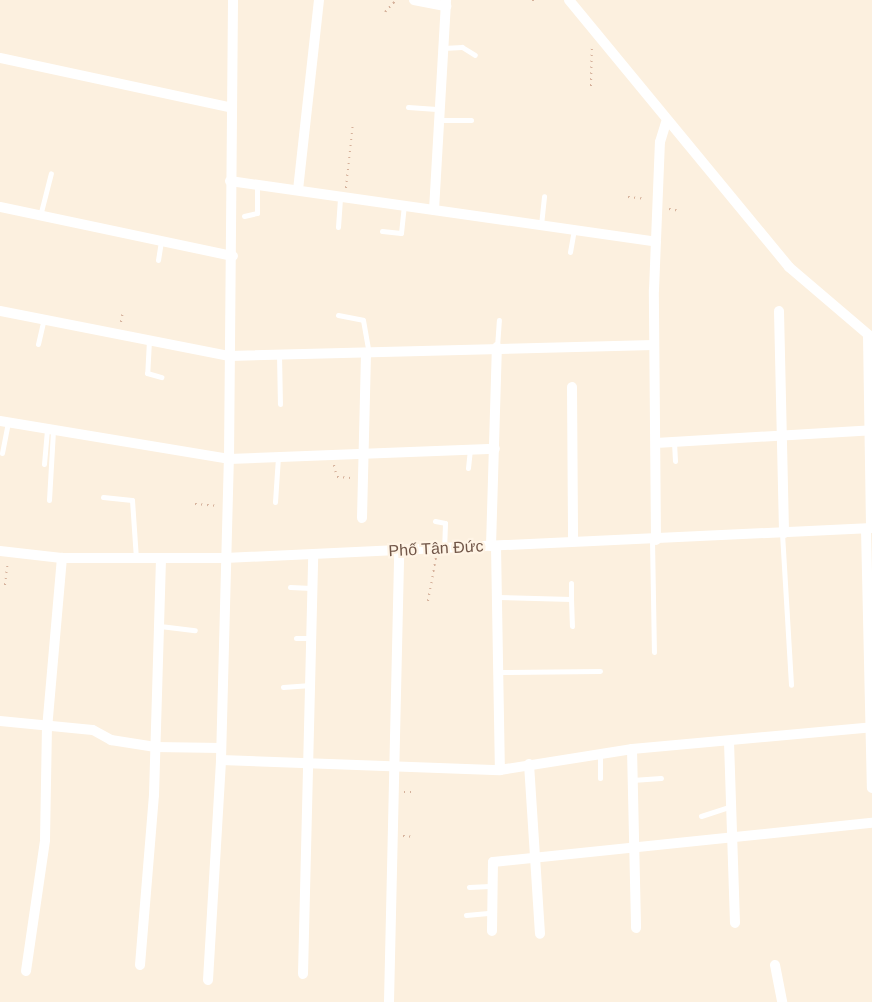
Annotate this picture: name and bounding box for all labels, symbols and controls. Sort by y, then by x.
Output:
street label: Phố Tân Đức [388,537,484,561]

